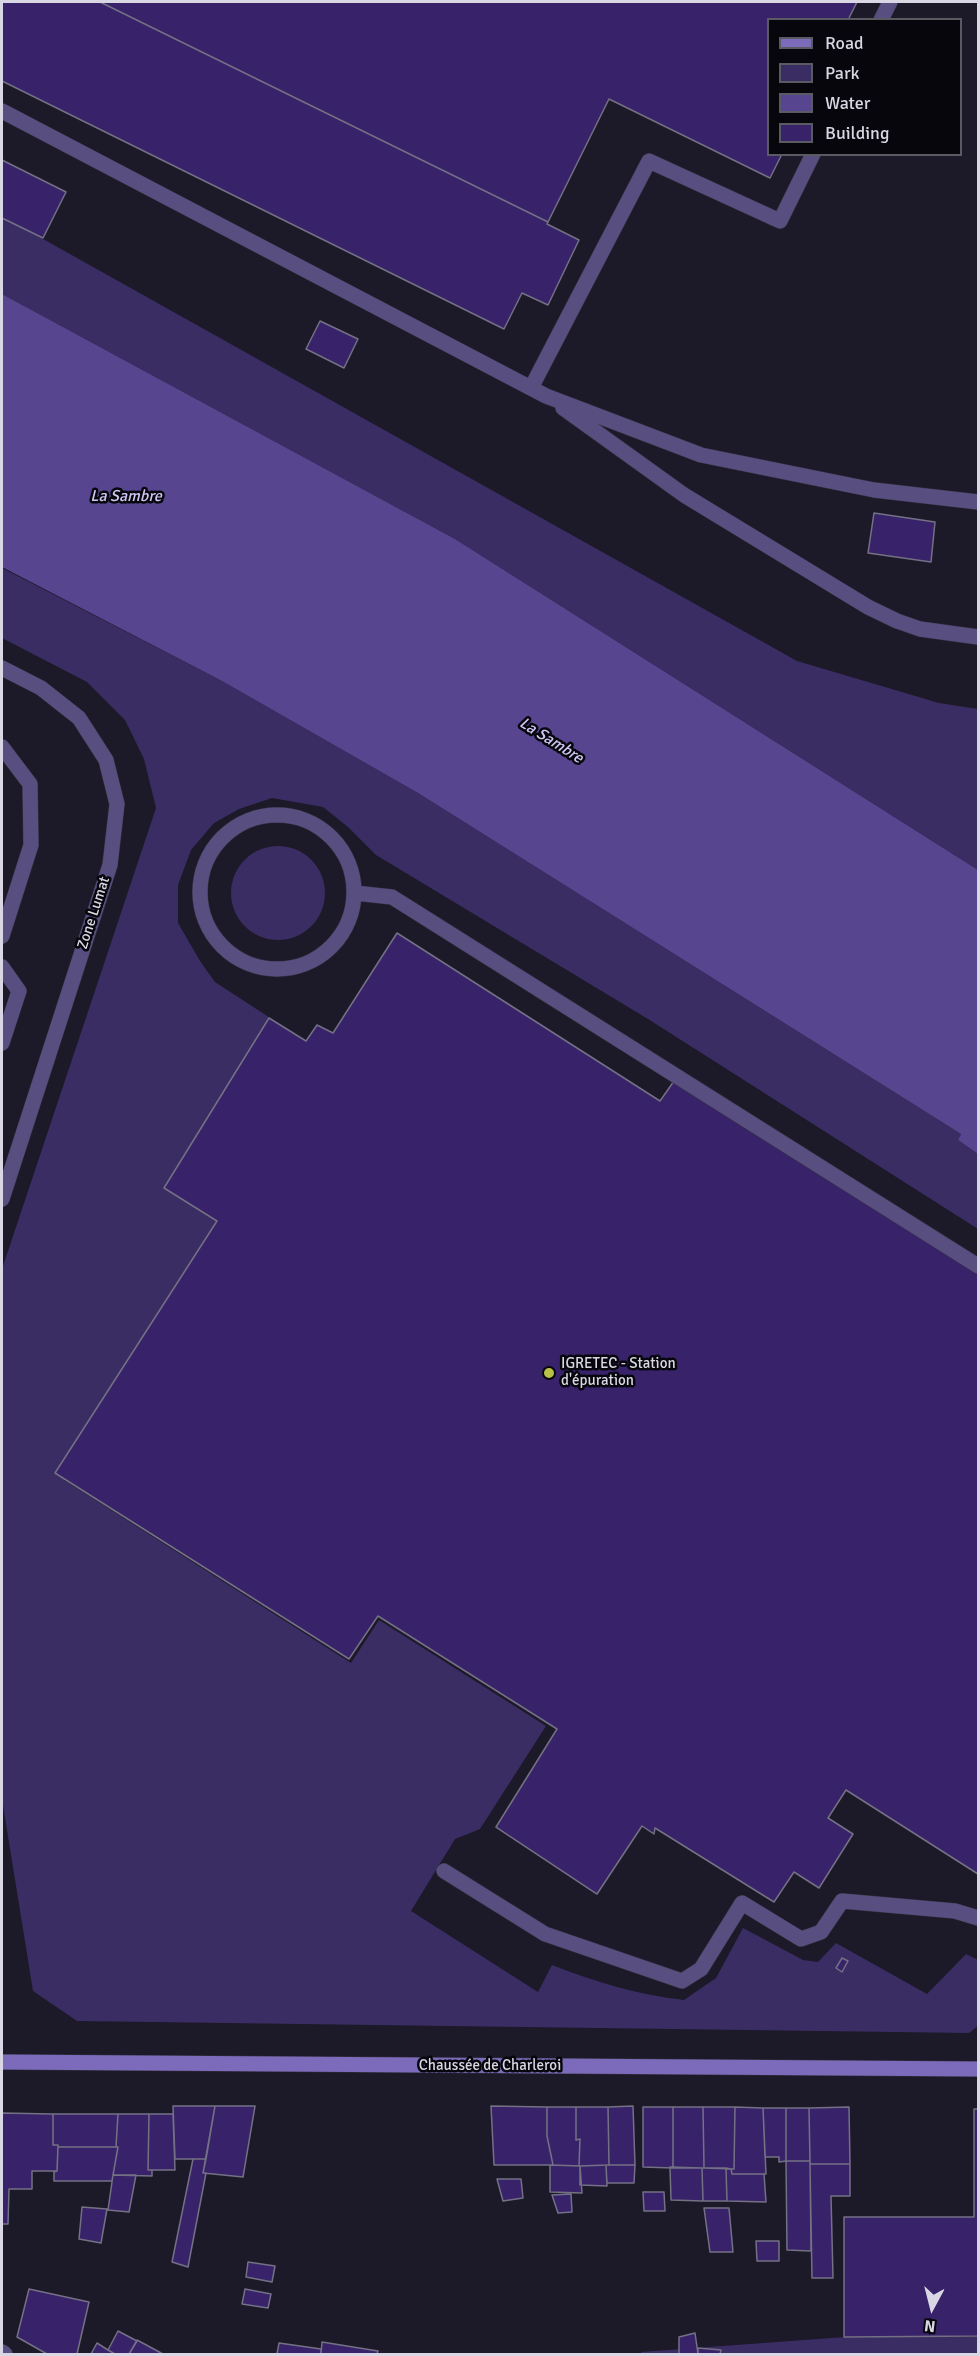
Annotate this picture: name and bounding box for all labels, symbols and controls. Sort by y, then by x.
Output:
legend [767,18,962,156]
text: Road [825,32,864,54]
text: Park [825,62,860,84]
text: Water [825,92,870,114]
text: Building [825,122,889,144]
water label: La Sambre [90,487,162,507]
water label: La Sambre [516,714,586,768]
street label: Zone Lumat [74,874,114,952]
place label: IGRETEC - Station d'épuration [561,1355,676,1390]
marker: IGRETEC - Station d'épuration [542,1366,556,1380]
street label: Chaussée de Charleroi [419,2057,561,2075]
north arrow [902,2278,962,2338]
text: N [923,2315,937,2336]

